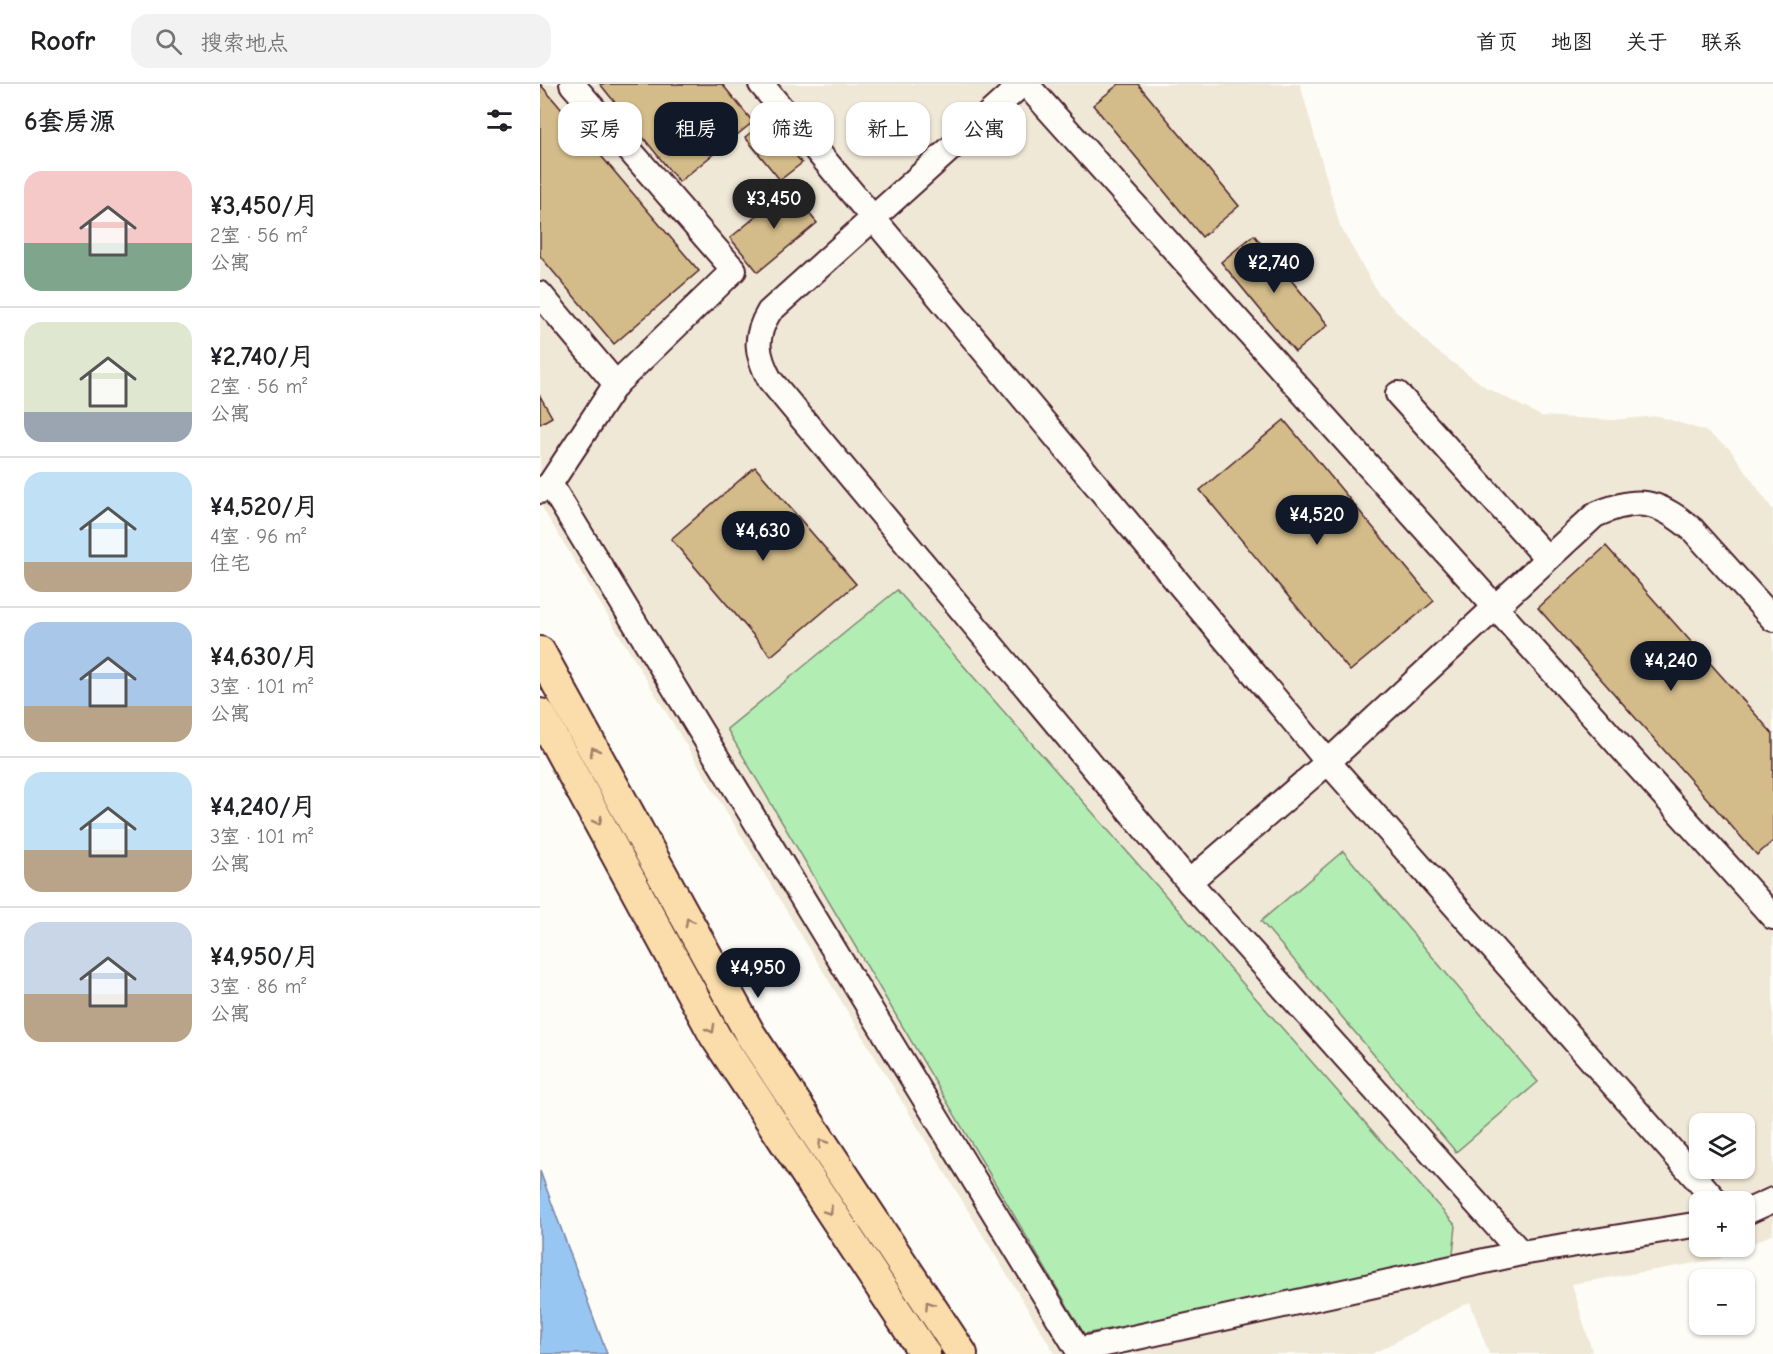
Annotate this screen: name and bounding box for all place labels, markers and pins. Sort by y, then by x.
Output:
pin: ¥3,450 [725,179,823,230]
pin: ¥2,740 [1225,243,1323,294]
pin: ¥4,520 [1268,495,1366,546]
pin: ¥4,630 [714,511,812,562]
pin: ¥4,240 [1622,641,1720,692]
pin: ¥4,950 [709,948,807,999]

